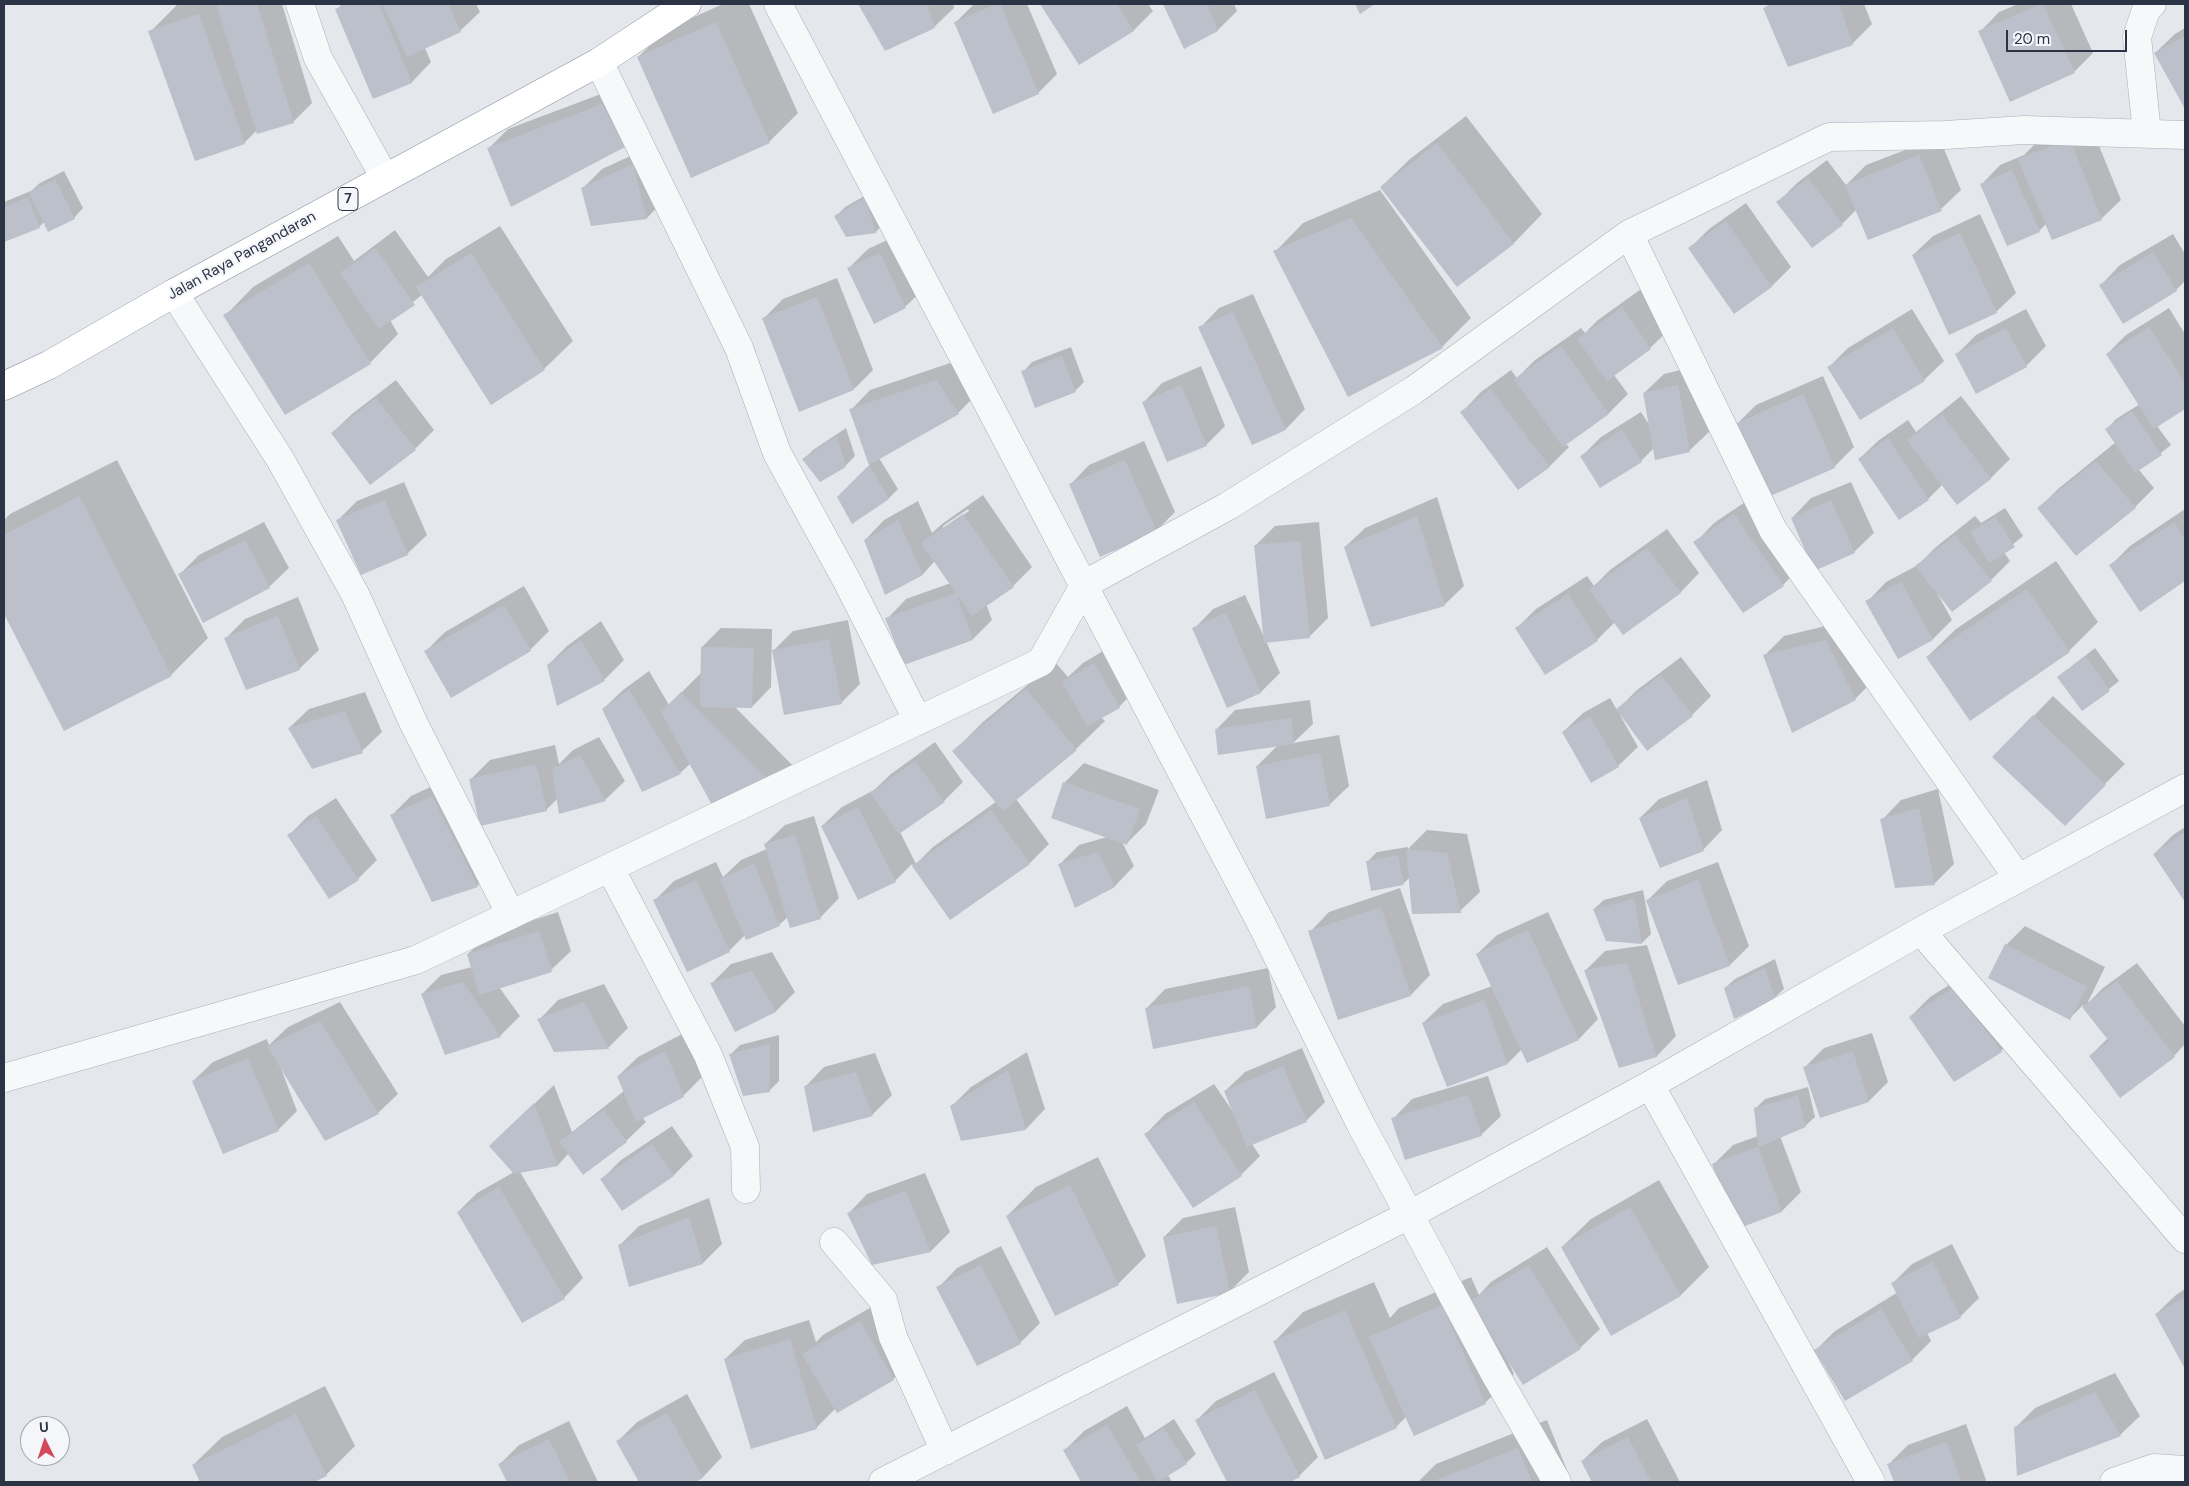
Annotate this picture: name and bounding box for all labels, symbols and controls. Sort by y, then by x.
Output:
scale bar [2009,20,2130,52]
text: 20 m [2014,29,2050,49]
road number: 7 [338,188,358,210]
street label: Jalan Raya Pangandaran [165,208,319,304]
north arrow [20,1416,70,1466]
text: U [39,1418,49,1436]

